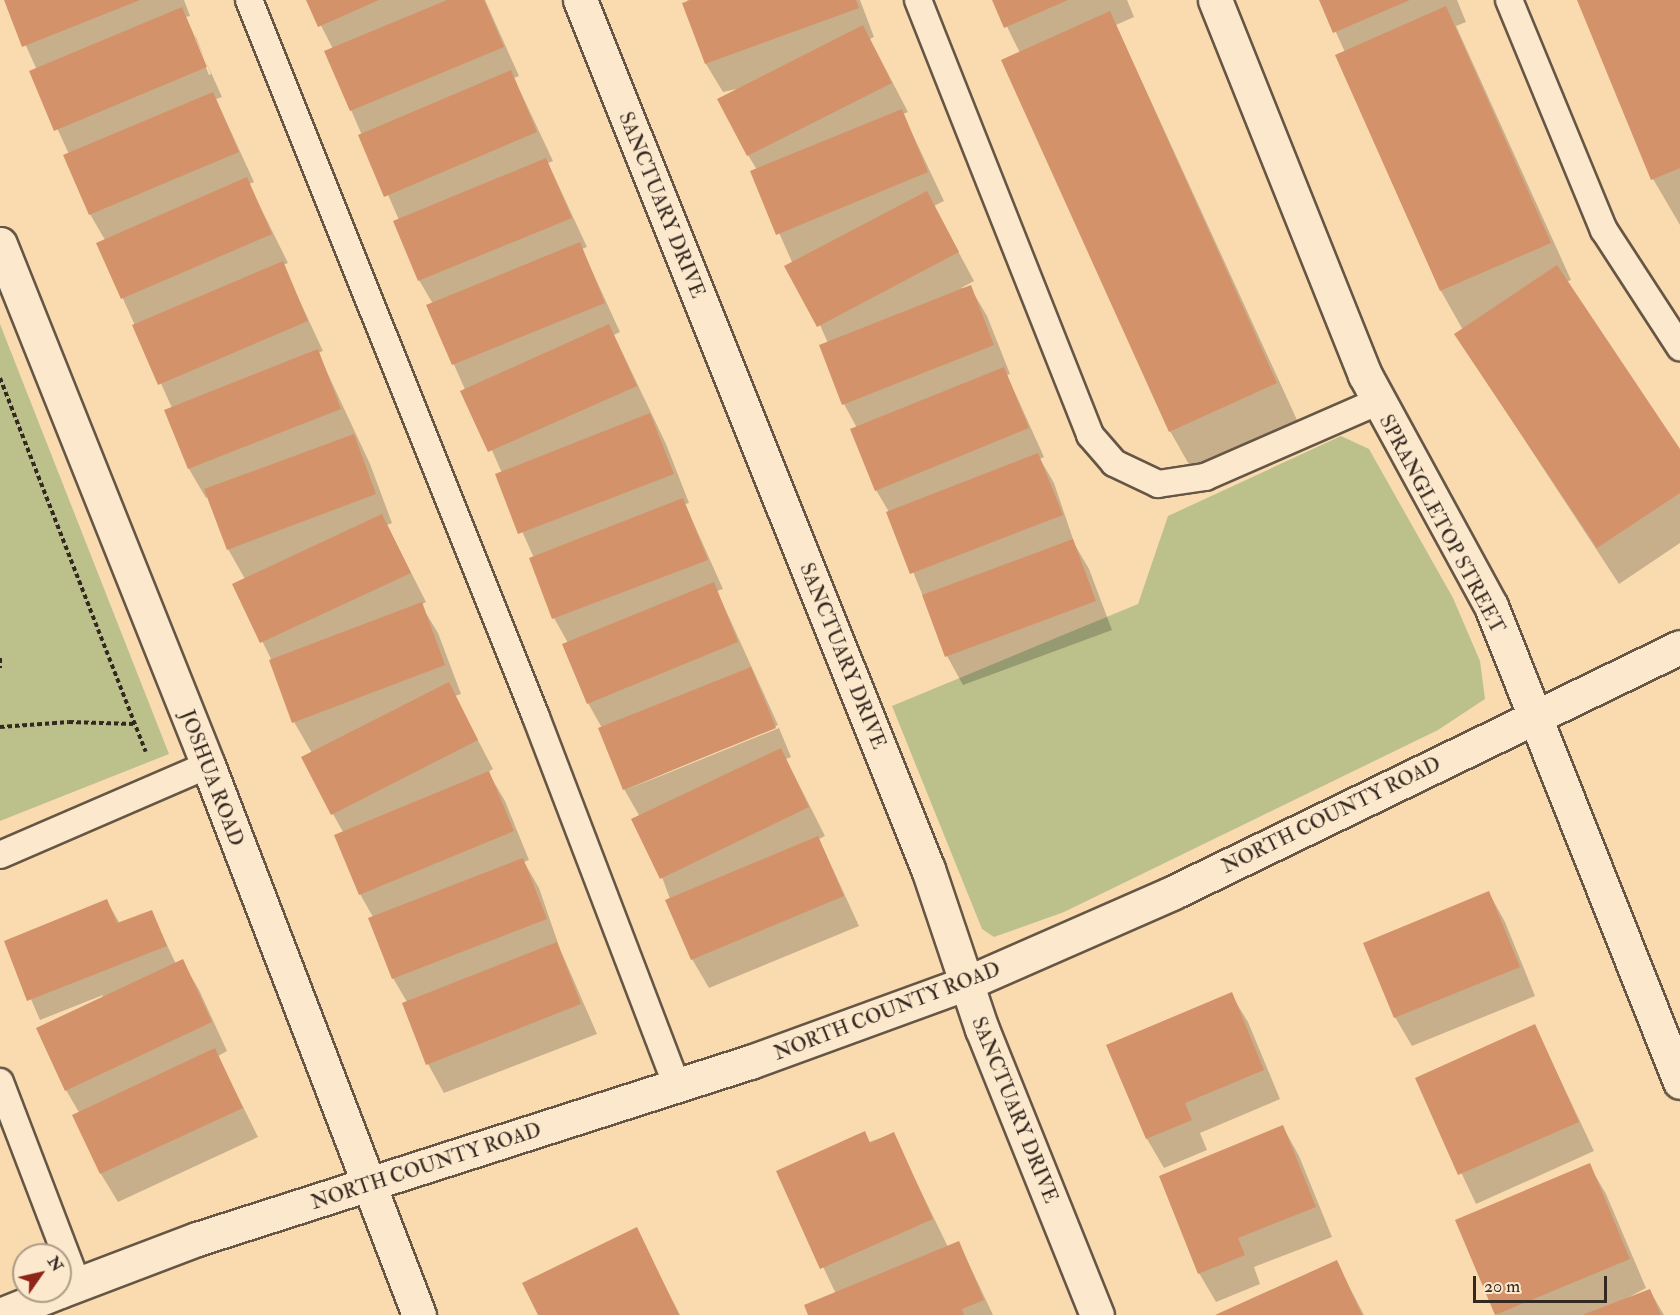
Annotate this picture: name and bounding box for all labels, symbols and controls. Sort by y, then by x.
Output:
street label: SANCTUARY DRIVE [614,108,710,302]
street label: SPRANGLETOP STREET [1374,411,1510,637]
street label: SANCTUARY DRIVE [795,559,891,753]
street label: JOSHUA ROAD [175,707,249,849]
street label: NORTH COUNTY ROAD [1218,751,1444,879]
street label: NORTH COUNTY ROAD [770,957,1004,1065]
street label: SANCTUARY DRIVE [967,1013,1063,1207]
street label: NORTH COUNTY ROAD [308,1117,544,1215]
north arrow [12,1243,72,1303]
text: N [43,1253,68,1276]
scale bar [1476,1264,1610,1302]
text: 20 m [1484,1275,1520,1298]

